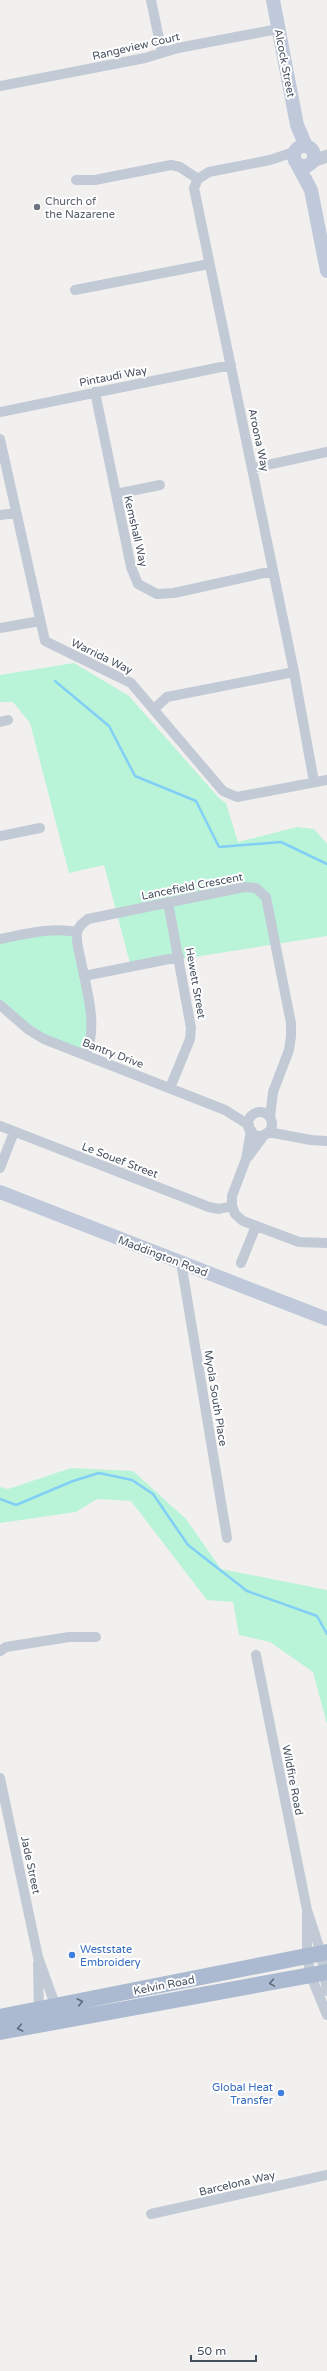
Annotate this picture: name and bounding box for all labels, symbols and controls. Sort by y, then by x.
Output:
street label: Alcock Street [271,28,298,98]
street label: Rangeview Court [91,30,181,63]
place label: Church of the Nazarene [45,195,115,221]
marker: Church of the Nazarene [32,202,42,212]
street label: Pintaudi Way [78,364,148,389]
street label: Aroona Way [246,407,272,473]
street label: Kemshall Way [121,494,150,568]
street label: Warrida Way [69,636,135,677]
street label: Lancefield Crescent [140,870,244,903]
street label: Hewett Street [183,947,208,1020]
street label: Bantry Drive [80,1036,145,1071]
street label: Le Souef Street [80,1140,160,1181]
street label: Maddington Road [116,1233,210,1280]
street label: Myola South Place [201,1349,230,1447]
street label: Wildfire Road [279,1744,306,1816]
street label: Jade Street [18,1835,43,1895]
place label: Weststate Embroidery [80,1943,141,1969]
marker: Weststate Embroidery [67,1950,77,1960]
street label: Kelvin Road [132,1973,196,1998]
one-way arrow [269,1978,276,1986]
one-way arrow [76,1998,83,2006]
one-way arrow [17,2023,24,2031]
place label: Global Heat Transfer [212,2081,274,2107]
marker: Global Heat Transfer [276,2088,286,2098]
street label: Barcelona Way [198,2168,277,2199]
scale bar [191,2337,256,2363]
text: 50 m [197,2344,226,2358]

